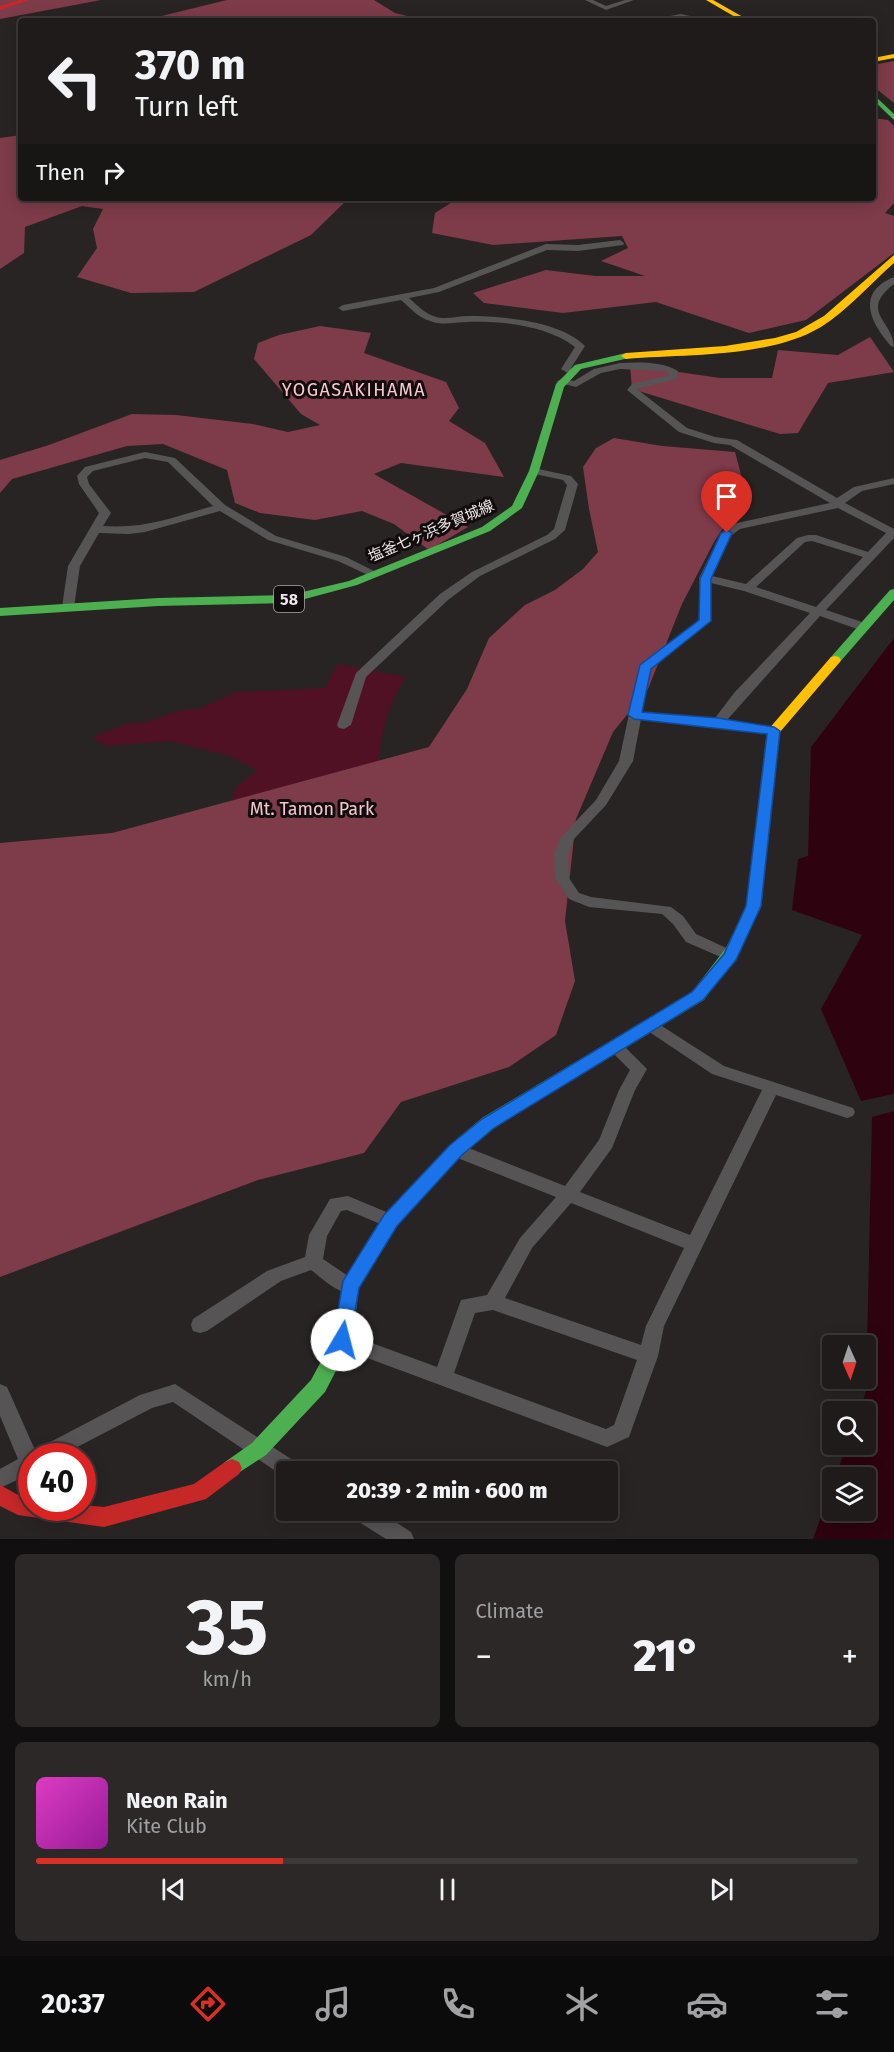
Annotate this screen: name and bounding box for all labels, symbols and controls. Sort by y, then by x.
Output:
text: 370 m [135,40,246,90]
icon: left [36,42,114,120]
text: Turn left [135,91,238,123]
icon: right [97,156,130,189]
text: Then [36,159,85,186]
district label: YOGASAKIHAMA [282,379,426,401]
pin [701,471,752,533]
icon: arrive [710,480,743,513]
street label: 塩釜七ヶ浜多賀城線 [365,496,497,566]
road number: 58 [274,586,304,612]
park label: Mt. Tamon Park [250,798,375,820]
position arrow [310,1308,374,1372]
north arrow [822,1335,876,1389]
map controls [822,1335,876,1521]
button: search [822,1401,876,1455]
speed limit sign: 40 [18,1443,96,1521]
button: layers [822,1467,876,1521]
text: 20:39 · 2 min · 600 m [347,1477,547,1504]
text: 35 [186,1581,268,1675]
text: Climate [476,1599,544,1623]
text: 21° [633,1629,700,1683]
text: − [476,1637,492,1677]
text: + [842,1637,858,1677]
text: km/h [203,1667,252,1691]
text: Neon Rain [126,1787,228,1814]
text: Kite Club [126,1814,207,1838]
icon: previous [157,1873,190,1906]
icon: pause [431,1873,464,1906]
icon: next [705,1873,738,1906]
icon: directions [187,1983,229,2025]
icon: music [312,1983,354,2025]
icon: phone [437,1983,479,2025]
icon: climate [561,1983,603,2025]
icon: car [686,1983,728,2025]
icon: filters [811,1983,853,2025]
text: 20:37 [41,1988,105,2020]

